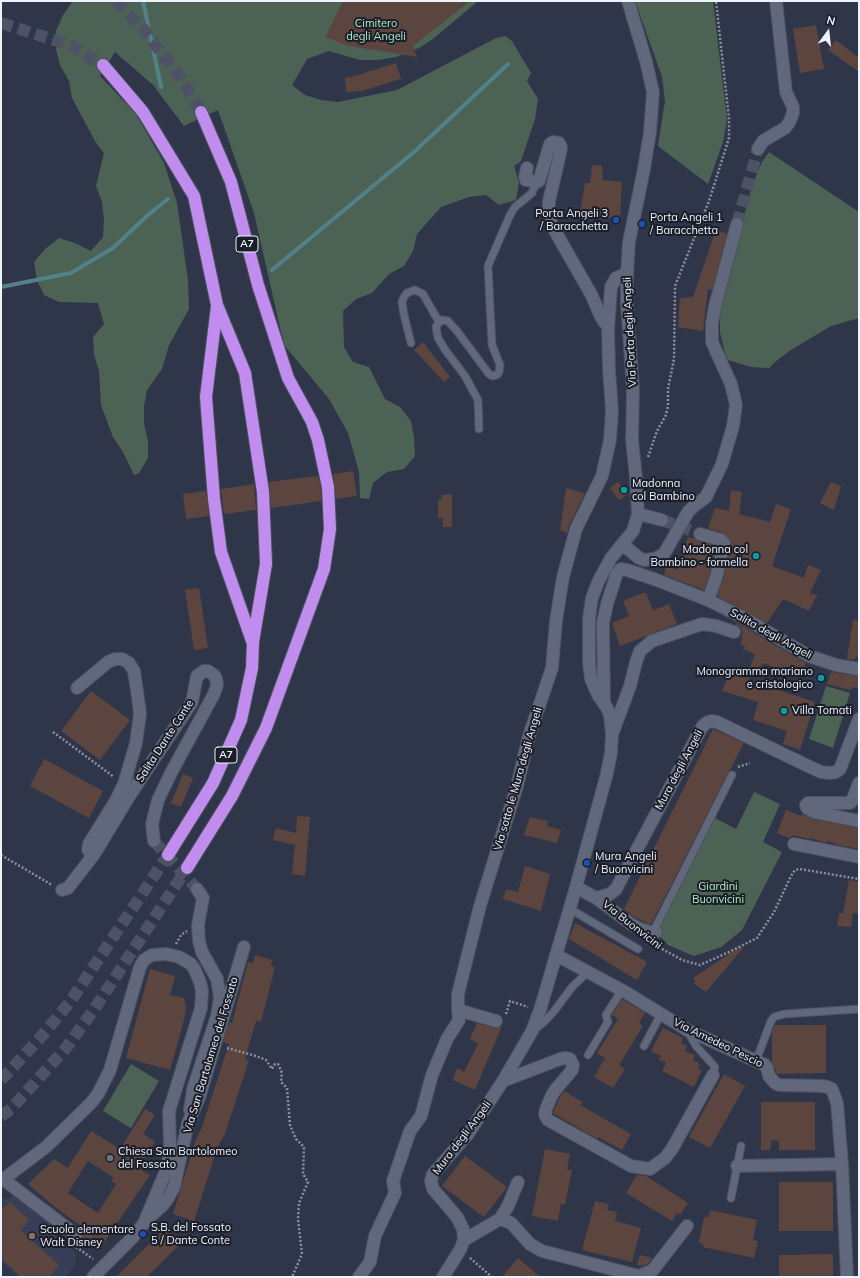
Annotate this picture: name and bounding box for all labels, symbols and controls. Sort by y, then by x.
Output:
north arrow [808,12,848,52]
text: N [825,13,837,28]
park label: Cimitero degli Angeli [346,17,406,43]
place label: Porta Angeli 3 / Baracchetta [535,207,608,233]
place label: Porta Angeli 1 / Baracchetta [650,211,723,237]
marker: Porta Angeli 3 / Baracchetta [611,215,621,225]
marker: Porta Angeli 1 / Baracchetta [637,219,647,229]
road number: A7 [236,236,258,252]
street label: Via Porta degli Angeli [621,277,639,387]
place label: Madonna col Bambino [632,477,695,503]
marker: Madonna col Bambino [619,485,629,495]
place label: Madonna col Bambino - formella [651,543,748,569]
marker: Madonna col Bambino - formella [751,551,761,561]
street label: Salita degli Angeli [728,606,814,662]
place label: Monogramma mariano e cristologico [696,665,813,691]
marker: Monogramma mariano e cristologico [816,673,826,683]
street label: Salita Dante Conte [133,697,197,785]
place label: Villa Tomati [792,704,852,718]
street label: Via sotto le Mura degli Angeli [491,706,545,852]
marker: Villa Tomati [779,706,789,716]
street label: Mura degli Angeli [652,728,706,812]
road number: A7 [215,747,237,763]
place label: Mura Angeli / Buonvicini [595,850,657,876]
marker: Mura Angeli / Buonvicini [582,858,592,868]
park label: Giardini Buonvicini [692,880,744,906]
street label: Via Buonvicini [600,898,664,952]
street label: Via San Bartolomeo del Fossato [181,975,241,1135]
street label: Via Amedeo Pescio [671,1016,765,1070]
street label: Mura degli Angeli [430,1099,494,1177]
place label: Chiesa San Bartolomeo del Fossato [118,1145,238,1171]
marker: Chiesa San Bartolomeo del Fossato [105,1153,115,1163]
place label: S.B. del Fossato 5 / Dante Conte [151,1221,231,1247]
place label: Scuola elementare Walt Disney [40,1223,134,1249]
marker: S.B. del Fossato 5 / Dante Conte [138,1229,148,1239]
marker: Scuola elementare Walt Disney [27,1231,37,1241]

